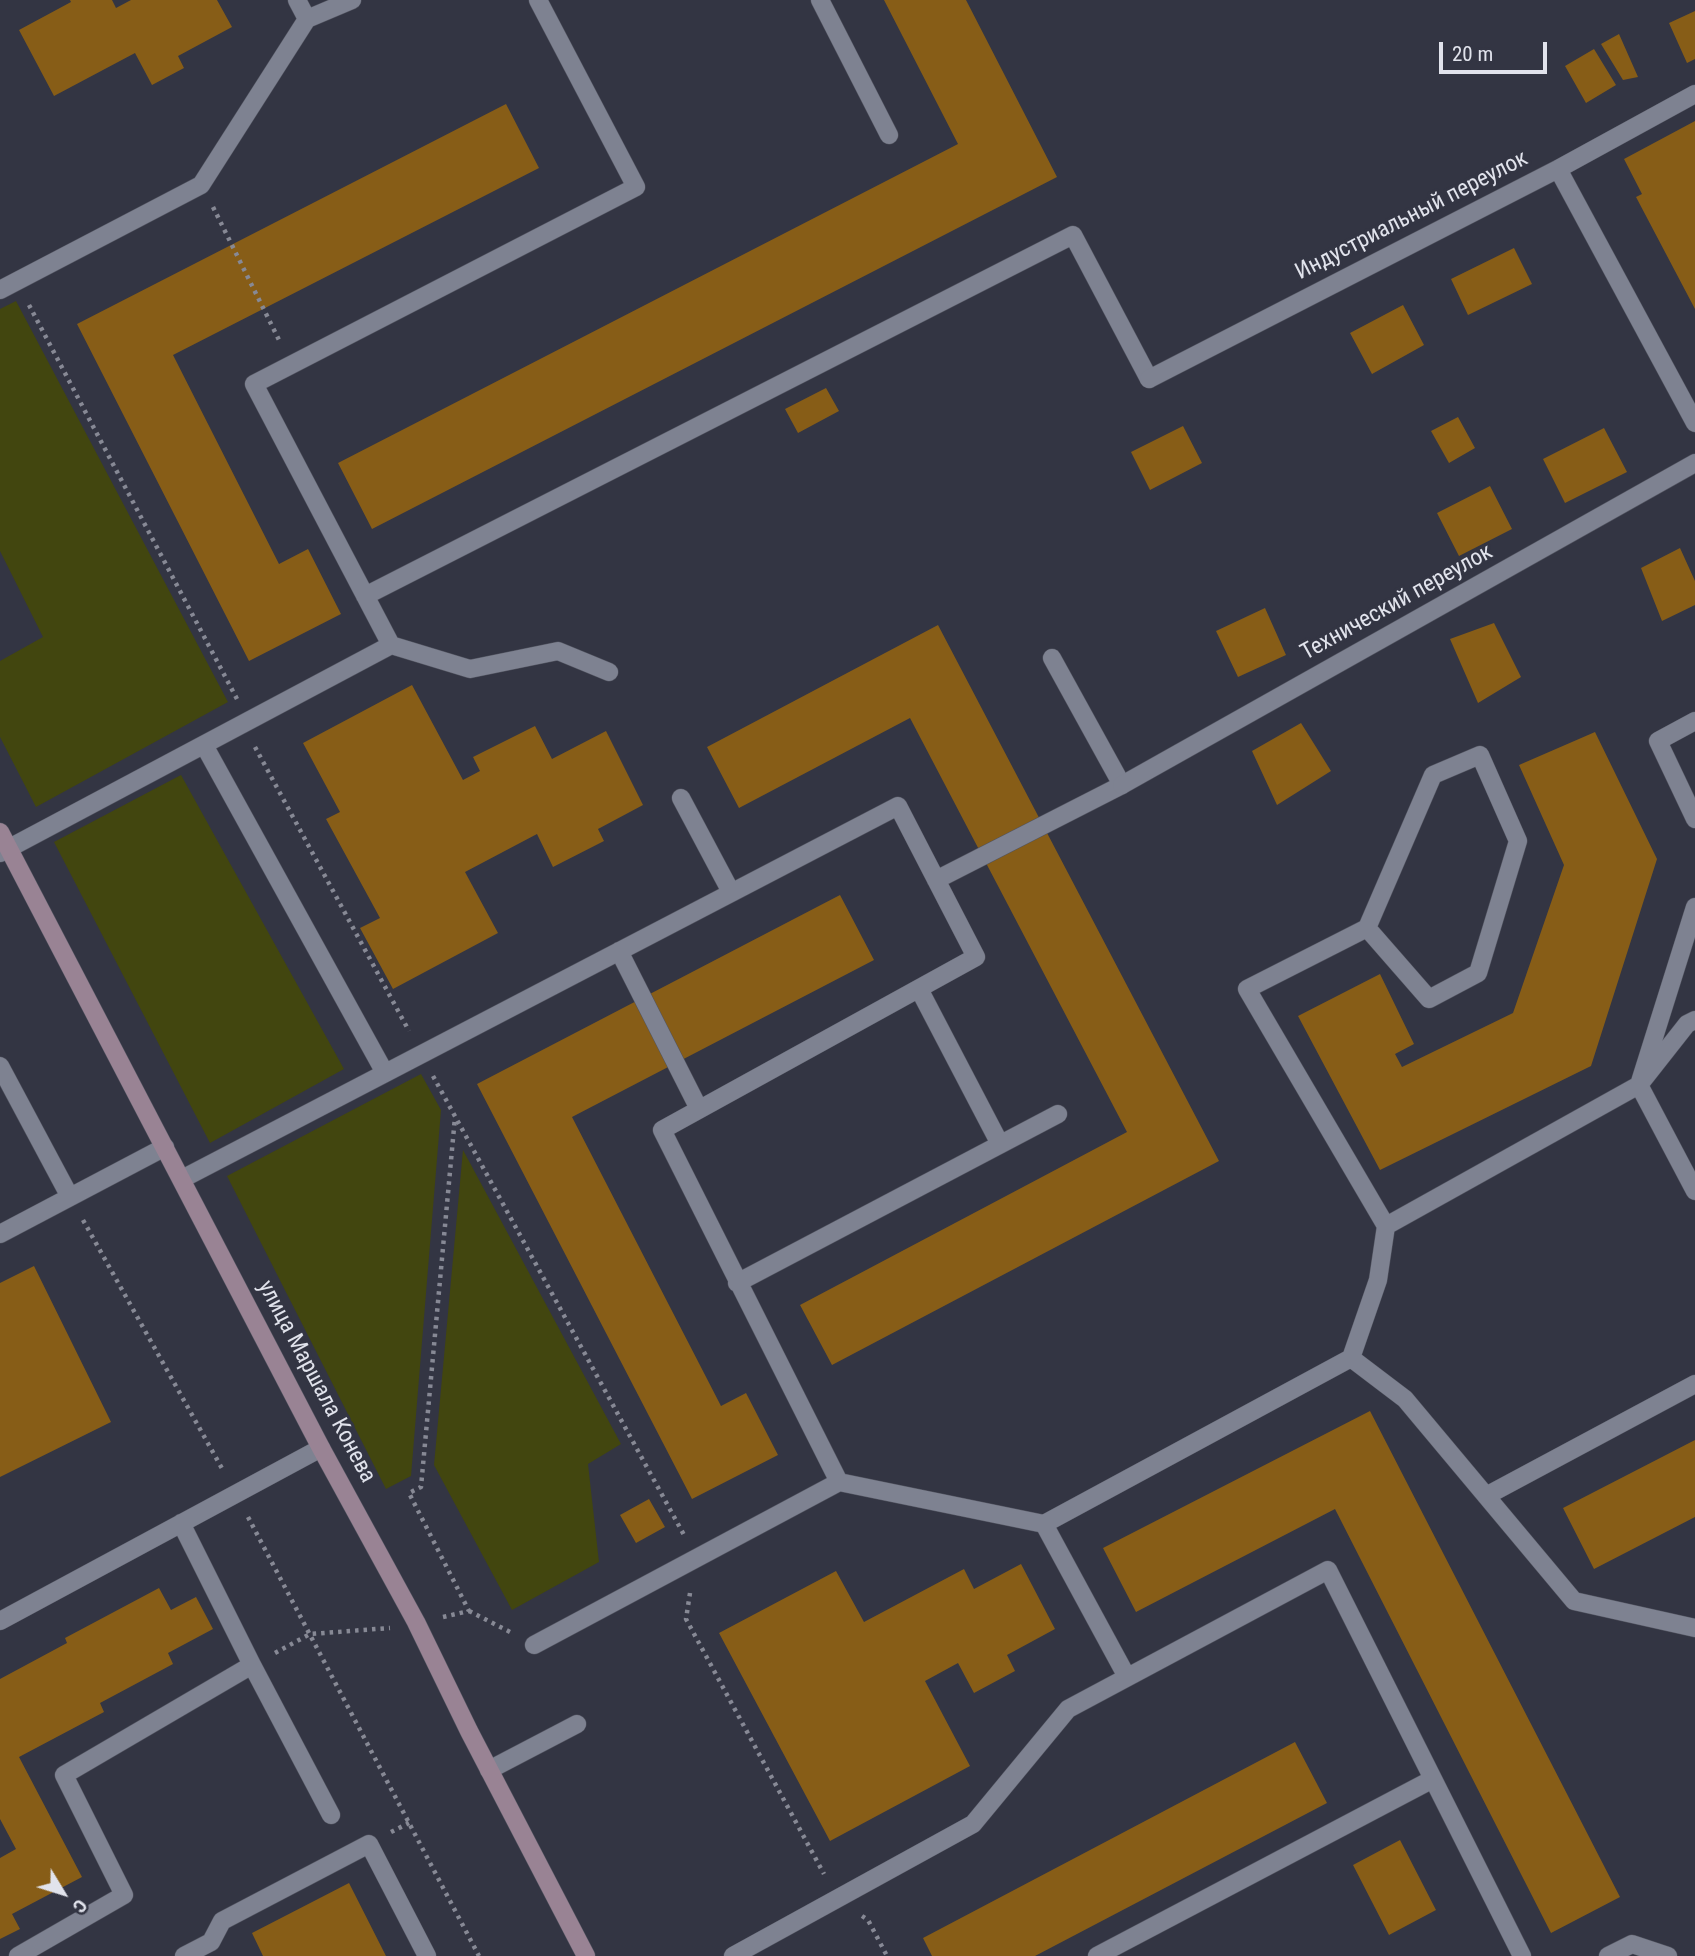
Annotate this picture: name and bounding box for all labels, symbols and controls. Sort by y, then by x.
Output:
scale bar [1443,28,1552,72]
text: 20 m [1452,42,1493,66]
street label: Индустриальный переулок [1291,145,1533,287]
street label: Технический переулок [1296,539,1498,667]
street label: улица Маршала Конева [251,1276,381,1488]
north arrow [28,1858,98,1928]
text: С [68,1895,92,1918]

